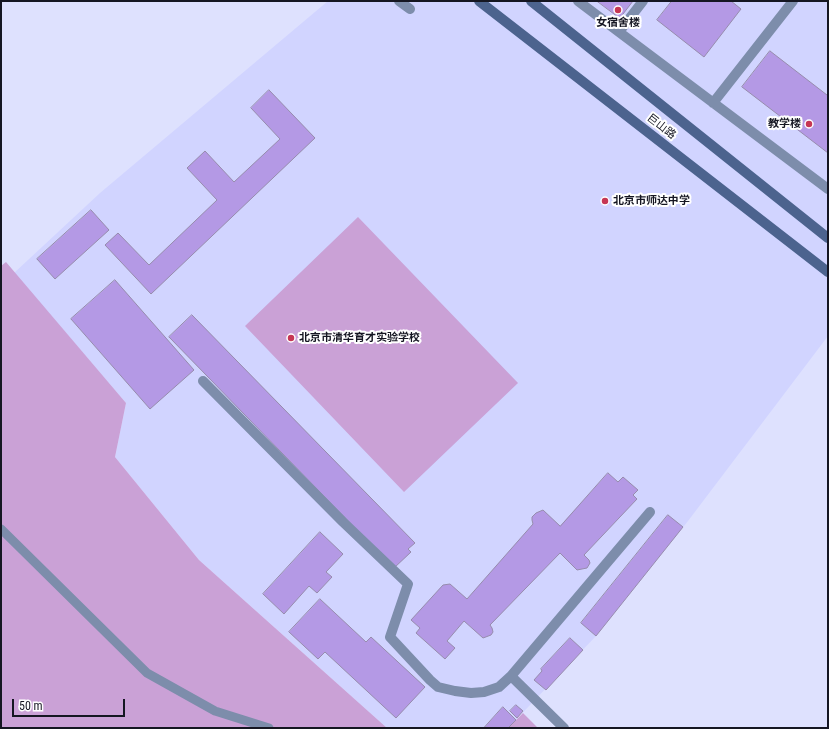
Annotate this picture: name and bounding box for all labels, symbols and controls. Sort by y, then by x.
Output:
marker: 女宿舍楼 [613,5,623,15]
place label: 女宿舍楼 [596,16,640,30]
street label: 巨山路 [644,112,678,142]
place label: 教学楼 [768,117,801,131]
marker: 教学楼 [804,119,814,129]
place label: 北京市师达中学 [613,194,690,208]
marker: 北京市师达中学 [600,196,610,206]
place label: 北京市清华育才实验学校 [299,331,420,345]
marker: 北京市清华育才实验学校 [286,333,296,343]
scale bar [14,691,127,717]
text: 50 m [19,699,43,713]

